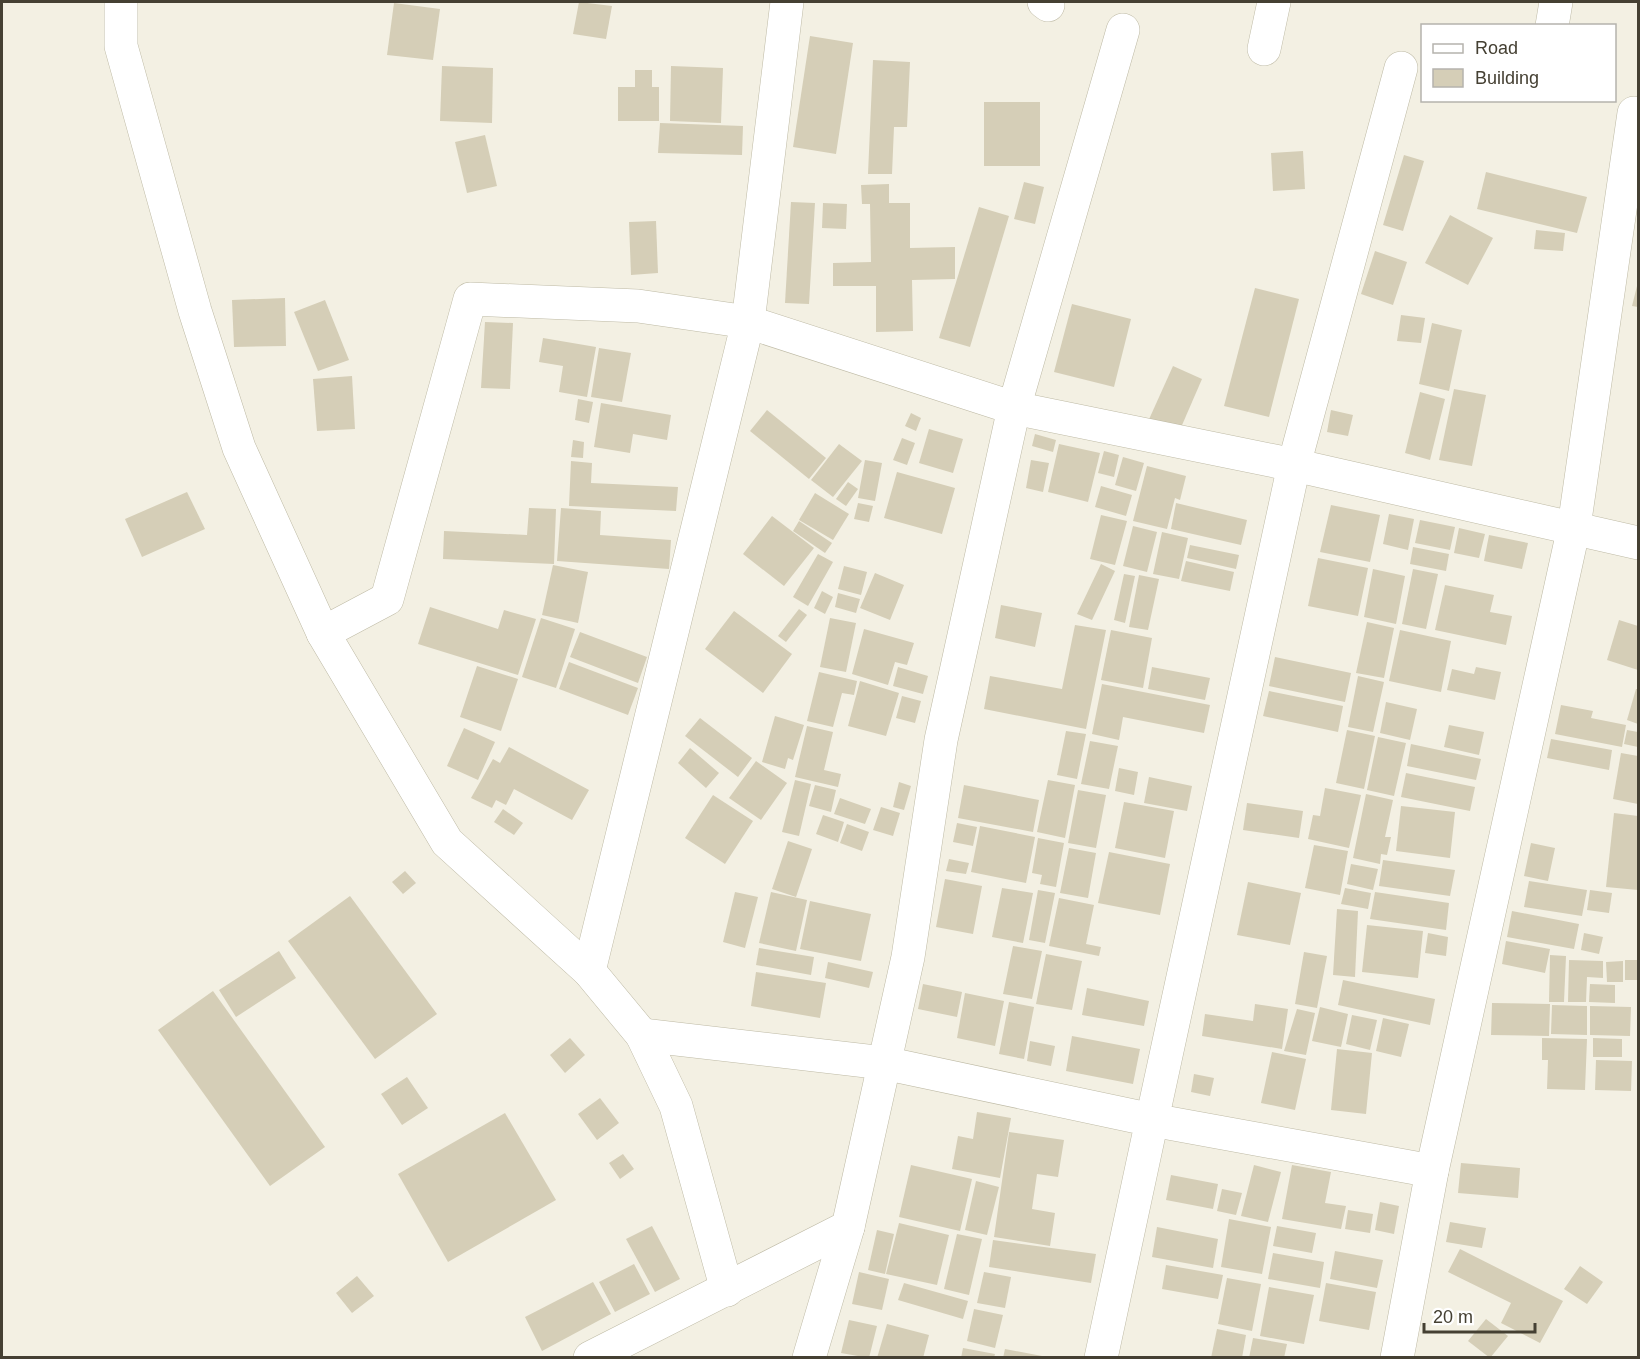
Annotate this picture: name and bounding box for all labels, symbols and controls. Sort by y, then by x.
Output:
legend [1421,24,1616,102]
text: Road [1475,38,1518,58]
text: Building [1475,68,1539,88]
scale bar [1424,1296,1535,1334]
text: 20 m [1433,1307,1473,1327]

